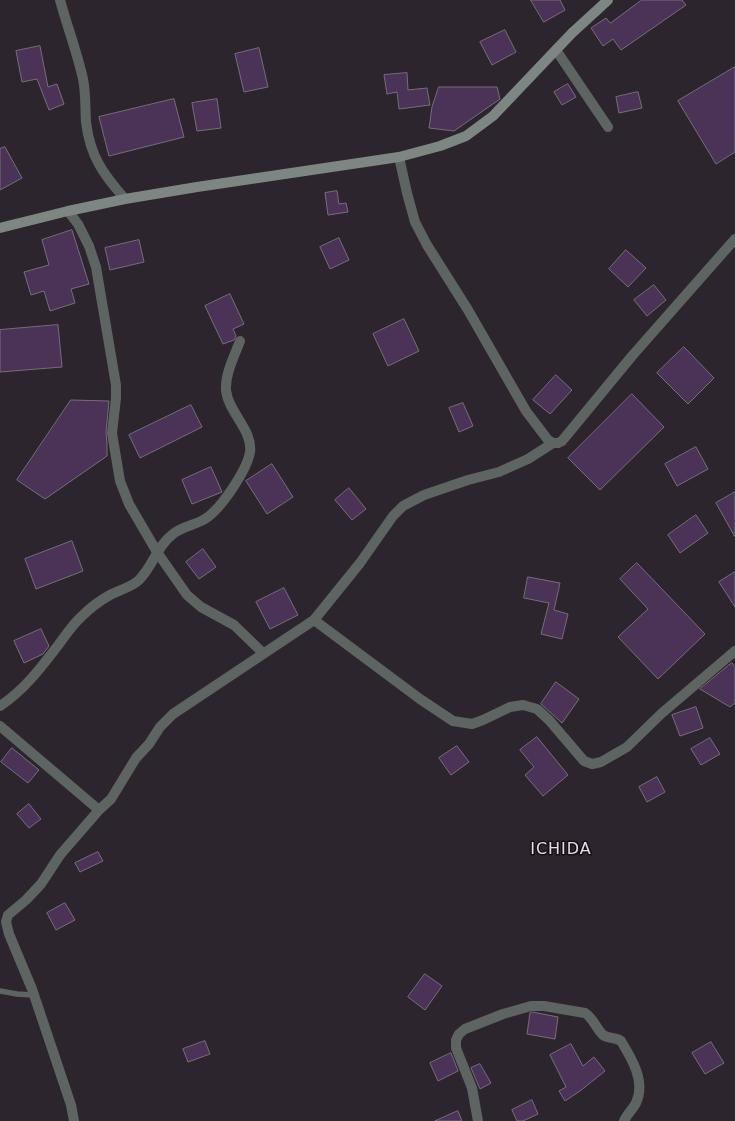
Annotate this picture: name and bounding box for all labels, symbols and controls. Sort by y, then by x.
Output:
district label: ICHIDA [530,840,592,860]

